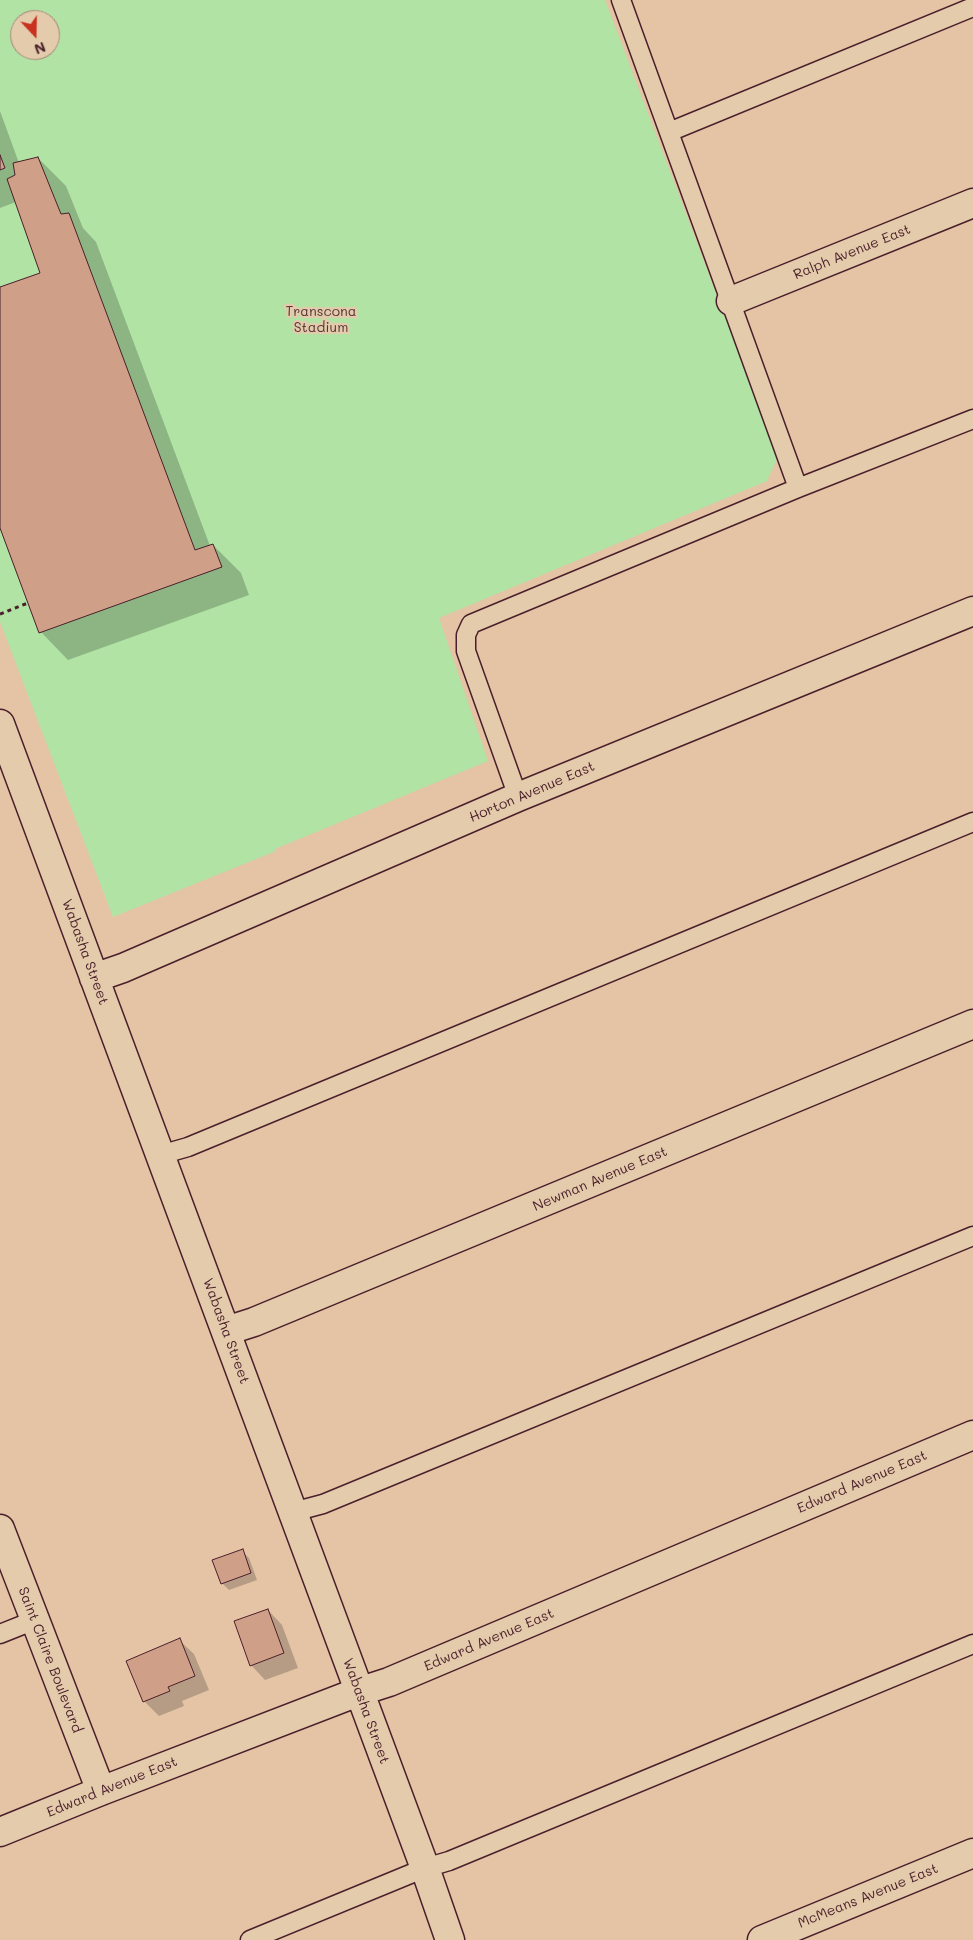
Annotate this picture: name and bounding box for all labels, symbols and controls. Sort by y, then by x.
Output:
north arrow [10,10,60,60]
text: N [32,38,49,59]
street label: Ralph Avenue East [791,221,913,283]
park label: Transcona Stadium [285,304,357,336]
street label: Horton Avenue East [467,758,597,826]
street label: Wabasha Street [58,897,112,1007]
street label: Newman Avenue East [530,1143,670,1215]
street label: Wabasha Street [199,1276,253,1386]
street label: Edward Avenue East [795,1447,929,1517]
street label: Saint Claire Boulevard [14,1585,86,1735]
street label: Edward Avenue East [422,1605,556,1675]
street label: Wabasha Street [339,1656,393,1766]
street label: Edward Avenue East [44,1753,180,1821]
street label: McMeans Avenue East [795,1860,941,1932]

